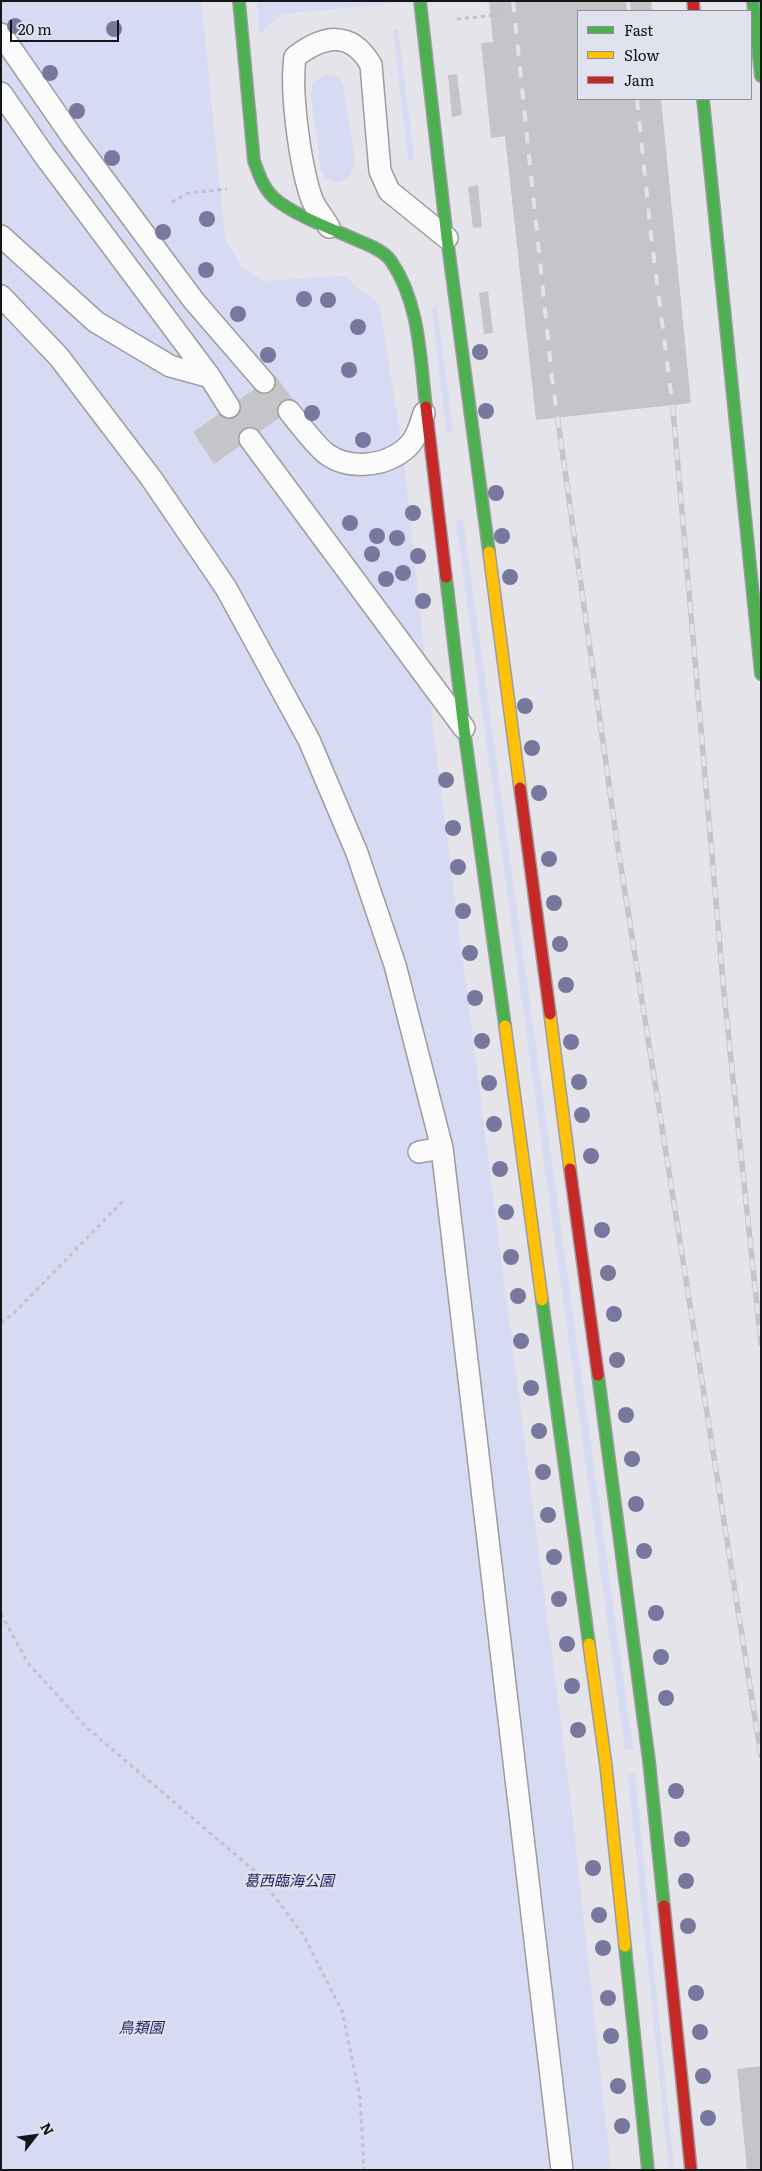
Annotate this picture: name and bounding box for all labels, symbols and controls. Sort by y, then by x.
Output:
scale bar [12,10,121,42]
legend [577,10,752,100]
text: 20 m [18,17,52,40]
text: Fast [624,18,653,41]
text: Slow [624,43,659,66]
text: Jam [624,68,654,91]
park label: 葛西臨海公園 [244,1873,334,1891]
park label: 鳥類園 [119,2020,163,2038]
north arrow [10,2111,60,2161]
text: N [36,2118,60,2139]

